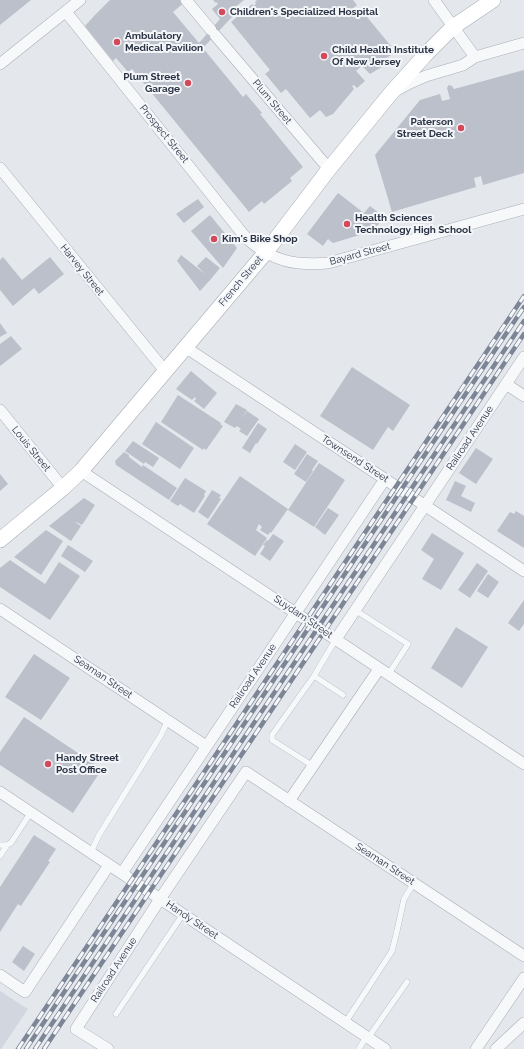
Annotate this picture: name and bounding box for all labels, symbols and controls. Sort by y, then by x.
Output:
place label: Children's Specialized Hospital [230,6,378,18]
marker: Children's Specialized Hospital [217,7,227,17]
place label: Ambulatory Medical Pavilion [125,30,203,54]
marker: Ambulatory Medical Pavilion [112,37,122,47]
place label: Child Health Institute Of New Jersey [332,44,434,68]
marker: Child Health Institute Of New Jersey [319,51,329,61]
place label: Plum Street Garage [123,71,180,94]
street label: Plum Street [250,77,294,127]
marker: Plum Street Garage [183,78,193,88]
street label: Prospect Street [137,102,191,166]
place label: Paterson Street Deck [397,116,453,140]
marker: Paterson Street Deck [456,123,466,133]
place label: Health Sciences Technology High School [355,212,471,236]
marker: Health Sciences Technology High School [342,219,352,229]
place label: Kim's Bike Shop [222,233,298,245]
marker: Kim's Bike Shop [209,234,219,244]
street label: Bayard Street [328,240,392,268]
street label: Harvey Street [58,242,106,298]
street label: French Street [216,253,266,309]
street label: Railroad Avenue [444,403,496,473]
street label: Louis Street [9,424,53,474]
street label: Townsend Street [319,433,391,485]
street label: Suydam Street [271,593,335,641]
street label: Railroad Avenue [227,641,279,711]
street label: Seaman Street [71,653,135,701]
place label: Handy Street Post Office [56,752,119,776]
marker: Handy Street Post Office [43,759,53,769]
street label: Seaman Street [353,840,417,888]
street label: Handy Street [164,898,220,942]
street label: Railroad Avenue [88,935,140,1005]

